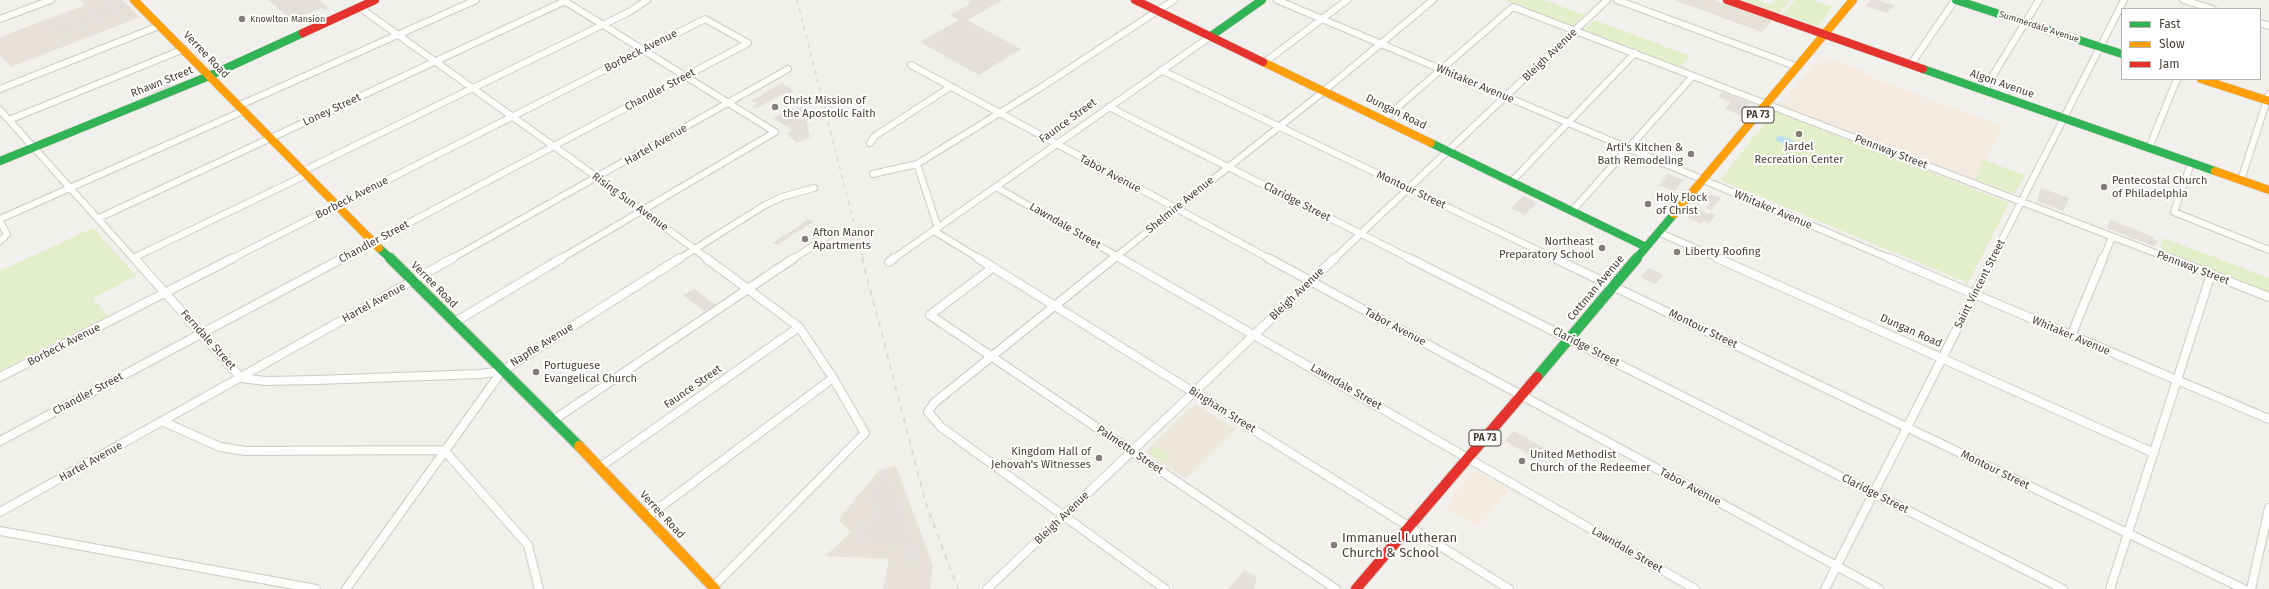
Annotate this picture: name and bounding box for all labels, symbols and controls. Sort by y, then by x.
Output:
legend [2121,8,2261,80]
street label: Summerdale Avenue [1998,9,2080,45]
marker: Knowlton Mansion [237,14,247,24]
place label: Knowlton Mansion [250,14,325,24]
text: Fast [2159,17,2181,31]
street label: Bleigh Avenue [1520,26,1580,84]
street label: Borbeck Avenue [602,27,680,75]
street label: Verree Road [180,29,232,81]
text: Slow [2159,37,2185,51]
text: Jam [2159,57,2179,71]
street label: Whitaker Avenue [1434,62,1516,106]
street label: Rhawn Street [129,63,195,101]
street label: Chandler Street [623,66,697,114]
street label: Algon Avenue [1968,67,2036,101]
street label: Loney Street [301,91,363,129]
street label: Dungan Road [1363,92,1429,132]
place label: Christ Mission of the Apostolic Faith [783,94,876,120]
street label: Faunce Street [1037,96,1099,146]
marker: Christ Mission of the Apostolic Faith [770,102,780,112]
road number: PA 73 [1742,107,1774,123]
street label: Hartel Avenue [622,122,690,168]
marker: Jardel Recreation Center [1794,129,1804,139]
street label: Pennway Street [1853,132,1929,172]
place label: Jardel Recreation Center [1755,140,1843,166]
place label: Arti's Kitchen & Bath Remodeling [1598,141,1683,167]
marker: Arti's Kitchen & Bath Remodeling [1686,149,1696,159]
street label: Tabor Avenue [1077,152,1143,196]
street label: Montour Street [1374,168,1448,212]
street label: Rising Sun Avenue [589,170,671,234]
street label: Borbeck Avenue [313,174,391,222]
street label: Shelmire Avenue [1143,174,1217,236]
place label: Pentecostal Church of Philadelphia [2112,174,2207,200]
street label: Claridge Street [1261,179,1333,225]
marker: Pentecostal Church of Philadelphia [2099,182,2109,192]
street label: Whitaker Avenue [1732,188,1814,232]
place label: Holy Flock of Christ [1656,191,1707,217]
marker: Holy Flock of Christ [1643,199,1653,209]
street label: Lawndale Street [1027,200,1103,252]
street label: Chandler Street [337,218,411,266]
place label: Afton Manor Apartments [813,226,874,252]
marker: Afton Manor Apartments [800,234,810,244]
place label: Northeast Preparatory School [1499,235,1594,261]
street label: Saint Vincent Street [1952,237,2008,331]
marker: Northeast Preparatory School [1597,243,1607,253]
place label: Liberty Roofing [1685,245,1760,259]
marker: Liberty Roofing [1672,247,1682,257]
street label: Pennway Street [2155,248,2231,288]
street label: Cottman Avenue [1565,253,1627,323]
street label: Verree Road [408,259,460,311]
street label: Bleigh Avenue [1267,265,1327,323]
street label: Hartel Avenue [340,280,408,326]
street label: Tabor Avenue [1362,305,1428,349]
street label: Ferndale Street [178,307,238,373]
street label: Montour Street [1666,307,1740,351]
street label: Dungan Road [1878,312,1944,350]
street label: Whitaker Avenue [2030,314,2112,358]
street label: Napfle Avenue [508,320,576,370]
street label: Borbeck Avenue [25,321,103,369]
street label: Claridge Street [1550,324,1622,370]
place label: Portuguese Evangelical Church [544,359,637,385]
street label: Lawndale Street [1308,361,1384,413]
street label: Faunce Street [662,362,724,412]
marker: Portuguese Evangelical Church [531,367,541,377]
street label: Chandler Street [51,370,125,418]
street label: Bingham Street [1186,384,1258,436]
street label: Palmetto Street [1094,423,1166,477]
road number: PA 73 [1469,430,1501,446]
street label: Hartel Avenue [57,439,125,485]
place label: Kingdom Hall of Jehovah's Witnesses [991,445,1091,471]
place label: United Methodist Church of the Redeemer [1530,448,1651,474]
street label: Montour Street [1958,448,2032,492]
marker: Kingdom Hall of Jehovah's Witnesses [1094,453,1104,463]
marker: United Methodist Church of the Redeemer [1517,456,1527,466]
street label: Tabor Avenue [1657,465,1723,509]
street label: Claridge Street [1839,471,1911,517]
street label: Verree Road [637,488,687,542]
street label: Bleigh Avenue [1032,489,1092,547]
street label: Lawndale Street [1589,524,1665,576]
place label: Immanuel Lutheran Church & School [1342,530,1457,561]
marker: Immanuel Lutheran Church & School [1329,540,1339,550]

